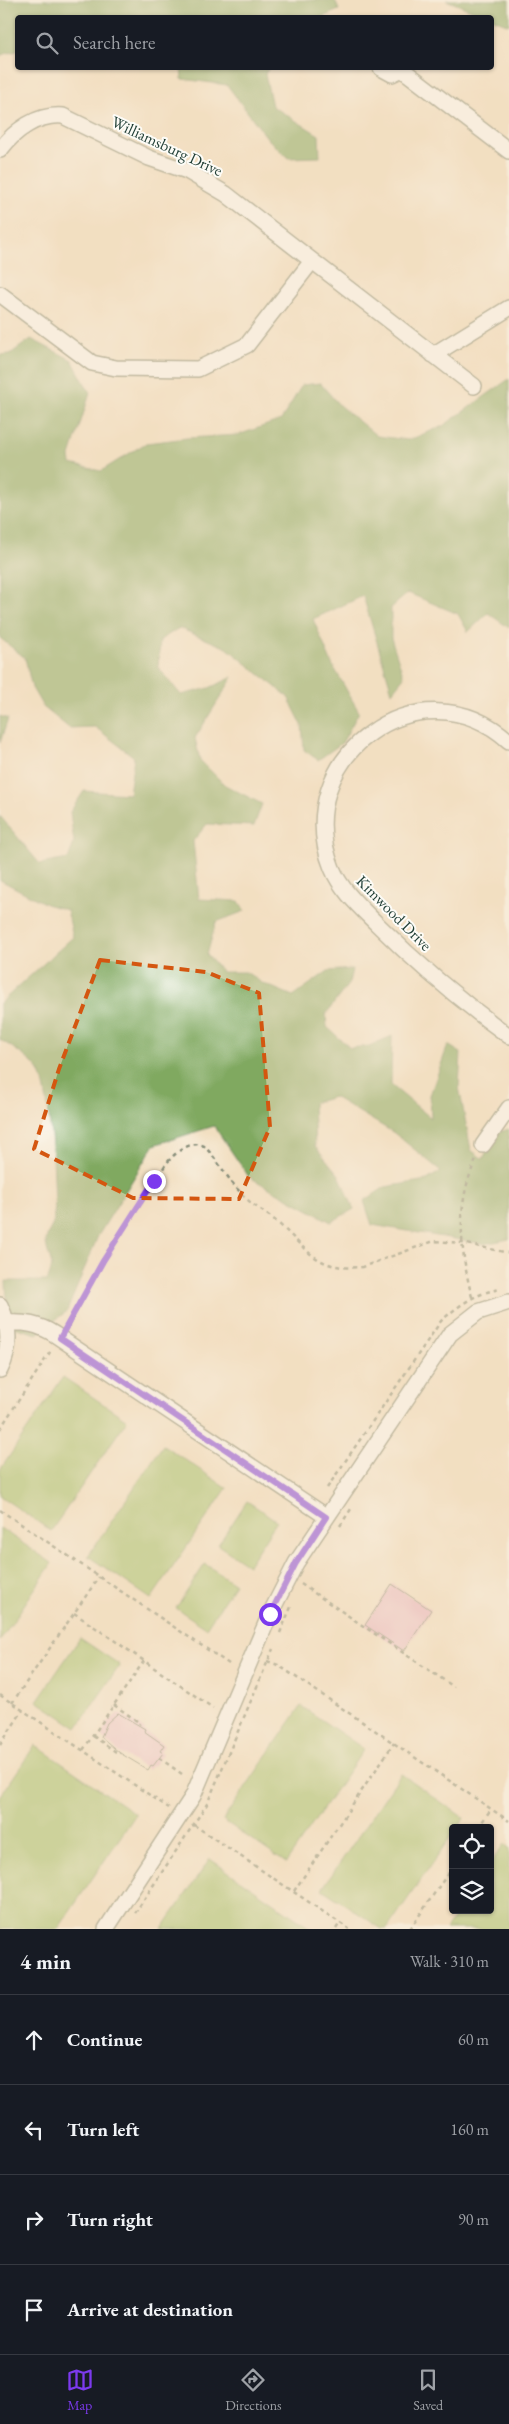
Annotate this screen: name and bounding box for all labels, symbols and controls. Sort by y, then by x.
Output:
search box [15,15,494,70]
icon: search [33,29,61,57]
text: Search here [73,30,155,55]
street label: Williamsburg Drive [108,111,226,181]
street label: Kimwood Drive [352,871,436,955]
route end [143,1170,166,1193]
route start [259,1603,282,1626]
map controls [449,1824,494,1914]
button: locate [449,1824,494,1869]
button: layers [449,1869,494,1914]
text: 4 min [20,1948,71,1975]
text: Walk · 310 m [410,1951,489,1972]
icon: ahead [20,2026,48,2054]
text: Continue [67,2027,142,2052]
text: 60 m [458,2029,489,2050]
icon: left [20,2116,48,2144]
text: Turn left [67,2117,139,2142]
text: 160 m [450,2119,489,2140]
icon: right [20,2206,48,2234]
text: Turn right [67,2207,153,2232]
text: 90 m [458,2209,489,2230]
icon: arrive [20,2296,48,2324]
text: Arrive at destination [67,2297,233,2322]
tab: Map [66,2366,94,2414]
tab: Directions [225,2366,282,2414]
tab: Saved [413,2366,443,2414]

